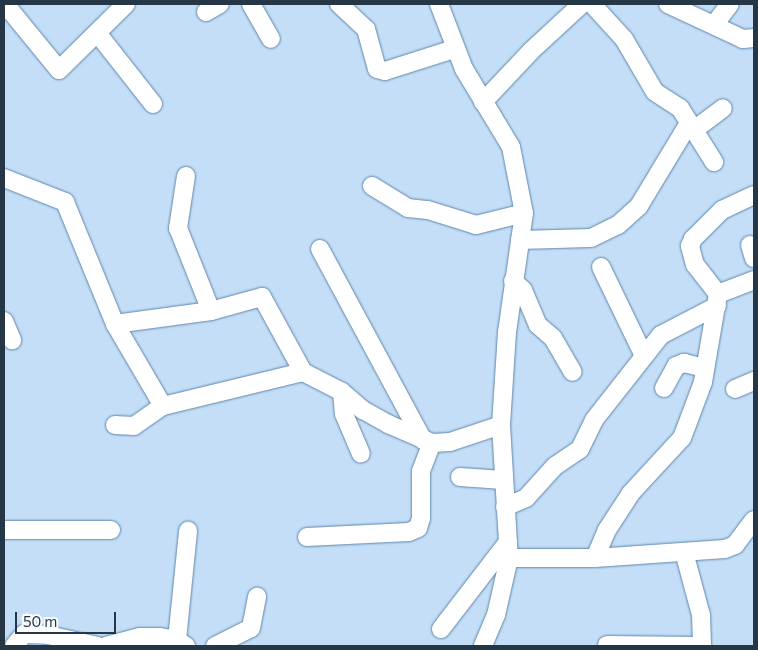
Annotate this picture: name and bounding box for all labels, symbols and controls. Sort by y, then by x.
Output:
scale bar [18,602,119,634]
text: 50 m [23,612,57,630]

